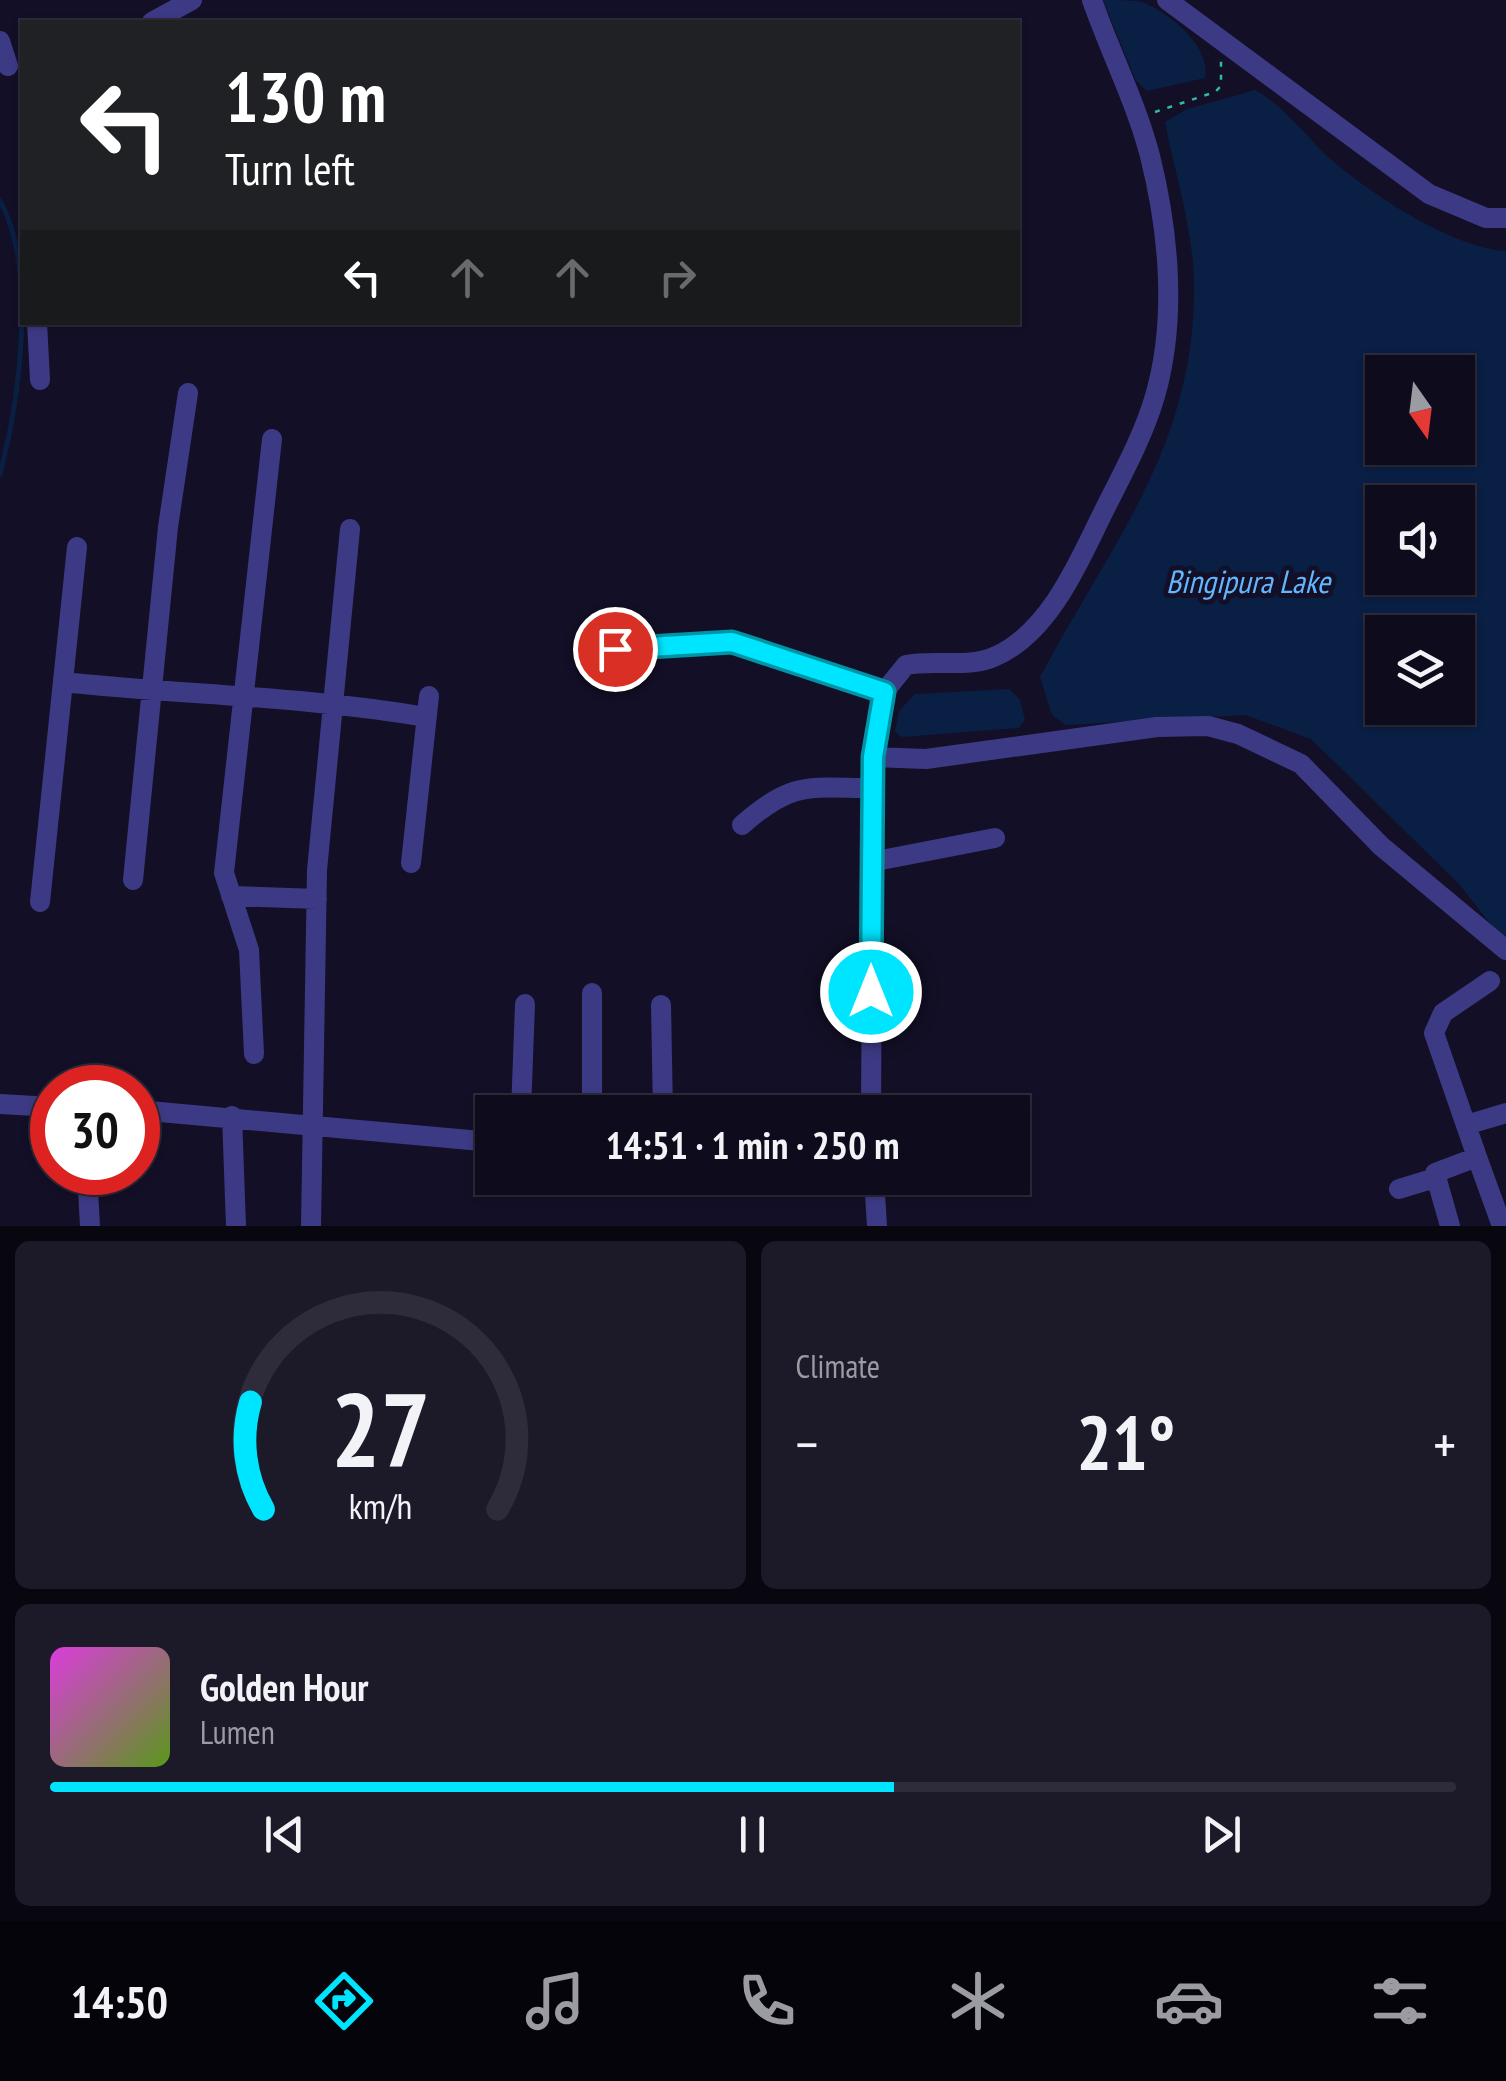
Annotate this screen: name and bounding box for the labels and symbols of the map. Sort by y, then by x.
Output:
north arrow [1365,355,1475,465]
water label: Bingipura Lake [1166,560,1332,602]
pin [573,607,658,692]
position arrow [819,940,923,1044]
speed limit sign: 30 [30,1065,160,1195]

